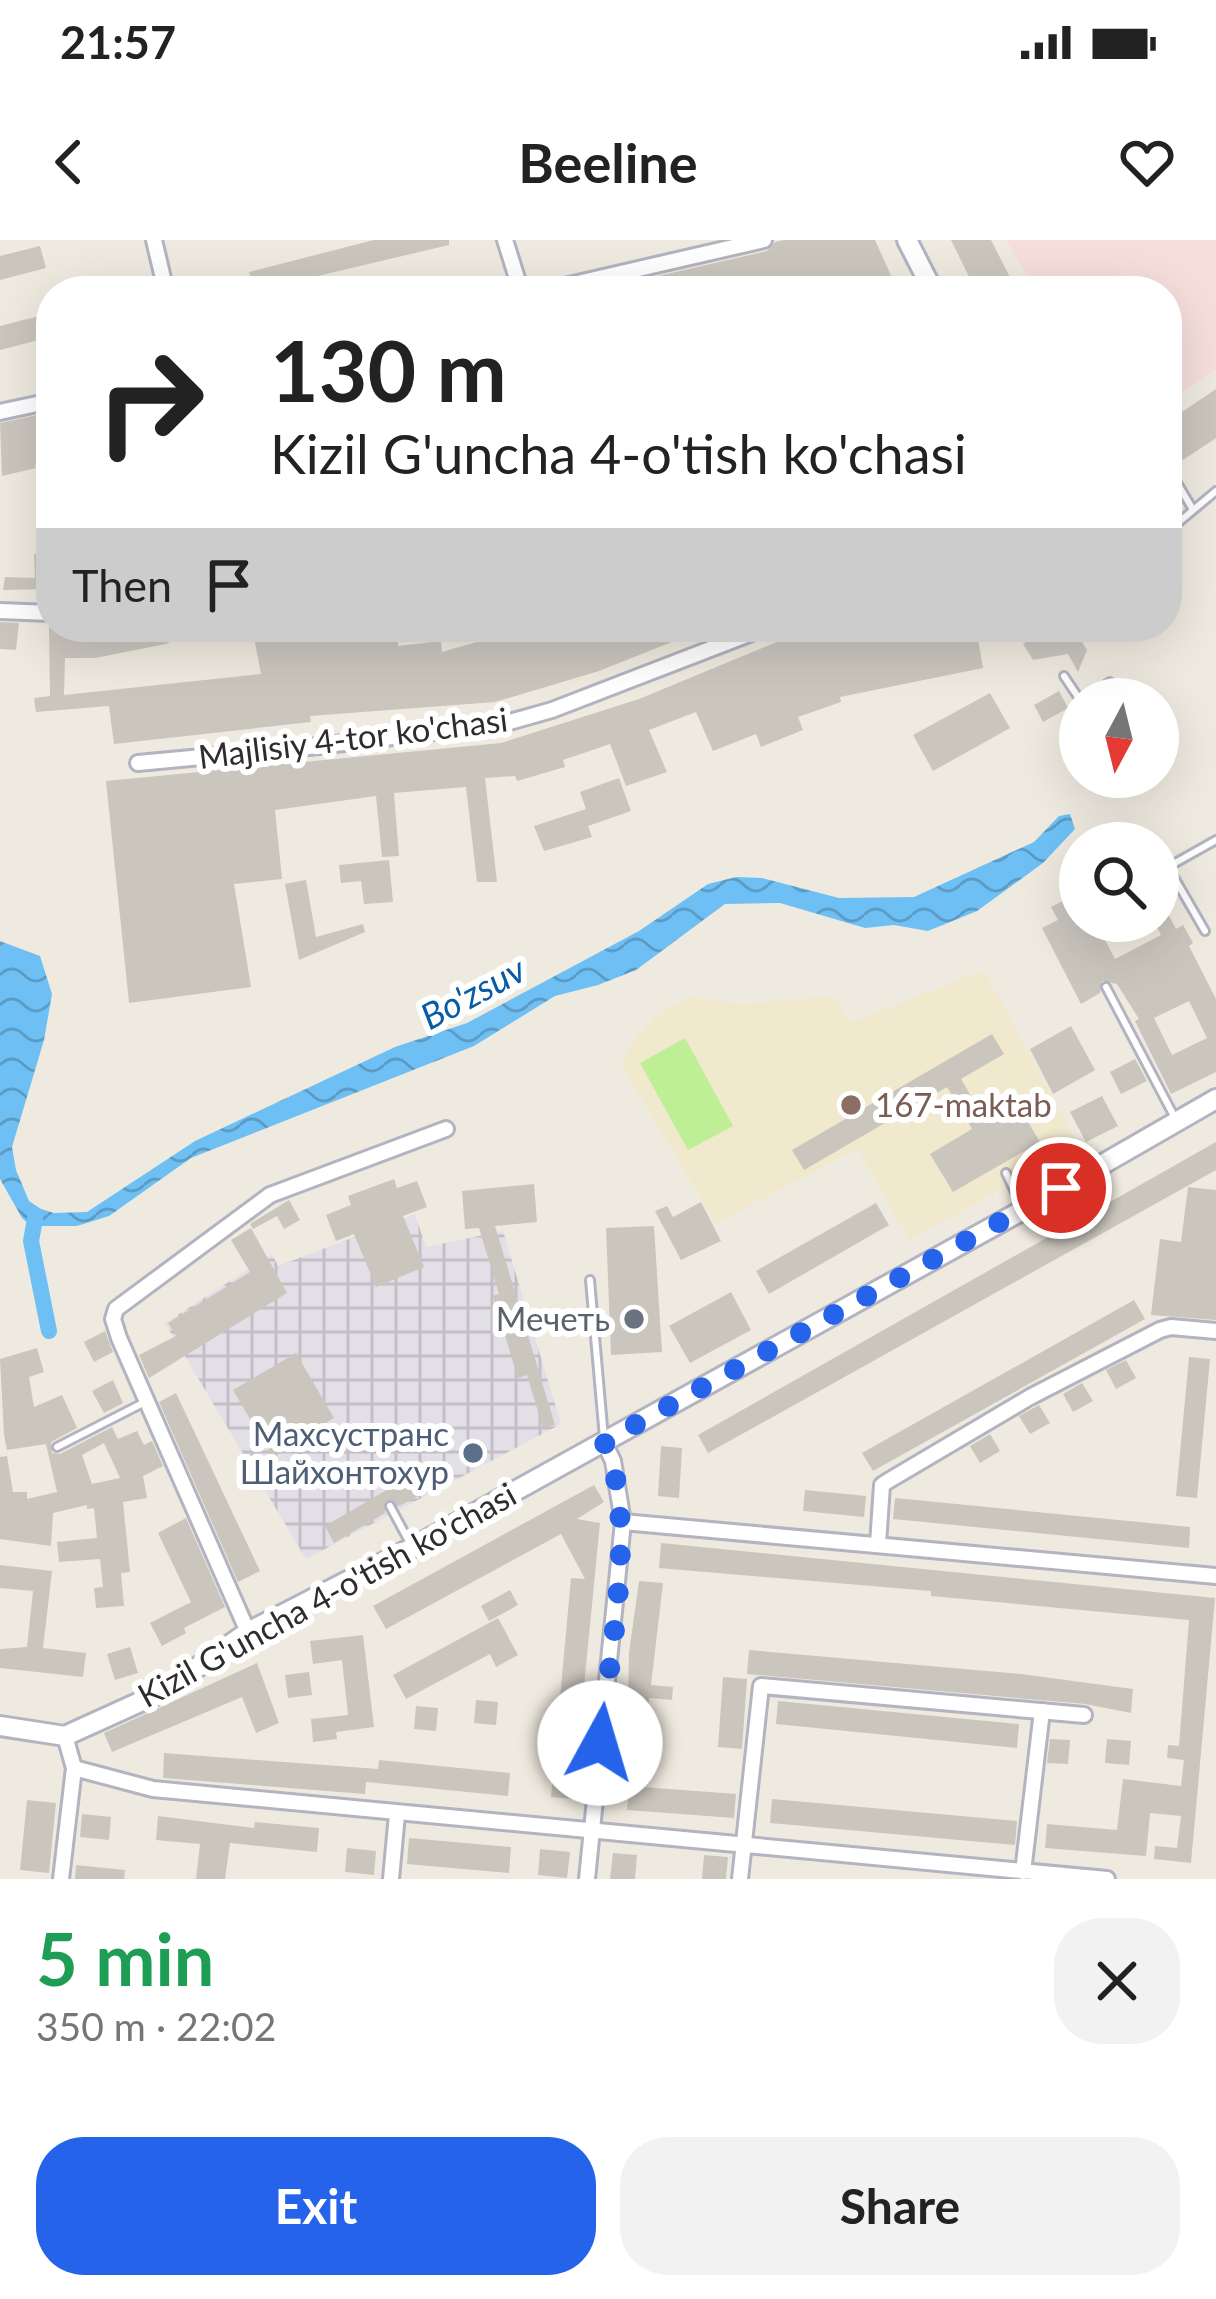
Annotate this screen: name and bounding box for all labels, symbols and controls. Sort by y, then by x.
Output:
text: 21:57 [60,15,176,69]
icon: back [36,129,102,195]
icon: heart [1114,129,1180,195]
text: Beeline [518,130,698,195]
text: 130 m [270,319,507,420]
icon: right [72,324,228,480]
text: Kizil G'uncha 4-o'tish ko'chasi [270,421,967,486]
icon: arrive [196,552,262,618]
text: Then [72,558,172,612]
north arrow [1059,678,1179,798]
map controls [1059,678,1179,942]
street label: Majlisiy 4-tor ko'chasi [196,698,510,776]
button: search [1059,822,1179,942]
water label: Bo'zsuv [413,946,533,1038]
place label: 167-maktab [875,1084,1052,1124]
marker: 167-maktab [838,1092,864,1118]
pin [1010,1137,1112,1239]
icon: arrive [1028,1155,1094,1221]
place label: Мечеть [496,1298,610,1338]
marker: Мечеть [621,1306,647,1332]
place label: Махсустранс Шайхонтохур [240,1413,449,1491]
marker: Махсустранс Шайхонтохур [460,1440,486,1466]
street label: Kizil G'uncha 4-o'tish ko'chasi [131,1473,522,1715]
position arrow [537,1680,663,1806]
text: 5 min [36,1915,214,2001]
button: close [1054,1918,1180,2044]
text: 350 m · 22:02 [36,2003,276,2049]
button: Exit [36,2137,596,2275]
button: Share [620,2137,1180,2275]

